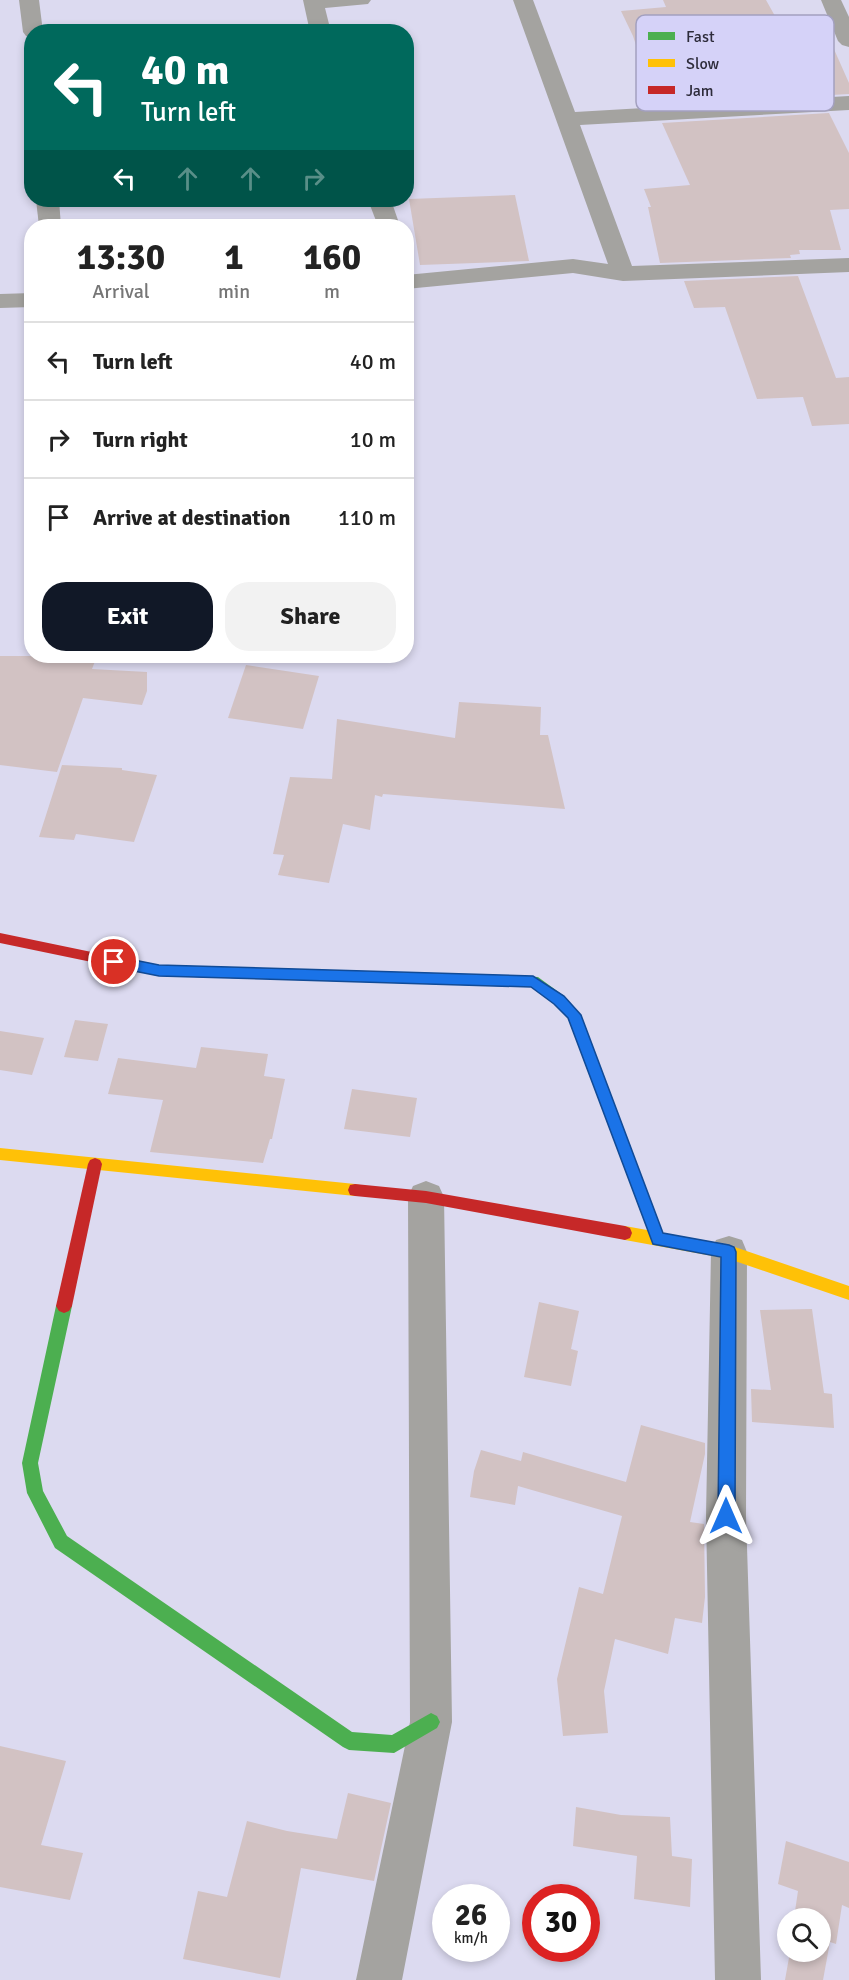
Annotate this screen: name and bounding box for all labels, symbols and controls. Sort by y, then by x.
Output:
legend [636,15,834,111]
text: Fast [686,27,715,47]
text: 40 m [141,45,230,96]
icon: left [42,48,120,126]
text: Slow [686,54,720,74]
text: Jam [686,81,714,101]
text: Turn left [141,96,236,129]
icon: left [108,162,141,195]
icon: ahead [171,162,204,195]
icon: ahead [234,162,267,195]
icon: right [297,162,330,195]
text: 13:30 [77,235,165,280]
text: 1 [224,235,244,280]
text: 160 [303,235,361,280]
text: Arrival [92,279,150,304]
text: min [218,279,250,304]
text: m [324,279,340,304]
icon: left [42,345,75,378]
text: Turn left [93,348,173,375]
text: 40 m [350,348,396,375]
icon: right [42,423,75,456]
text: Turn right [93,426,188,453]
text: 10 m [350,426,396,453]
icon: arrive [42,501,75,534]
text: Arrive at destination [93,504,290,531]
text: 110 m [338,504,396,531]
button: Exit [42,582,213,651]
button: Share [225,582,396,651]
pin [88,936,139,987]
icon: arrive [97,945,130,978]
position arrow [694,1484,758,1548]
speed limit sign: 30 [522,1884,600,1962]
text: 26 [455,1897,487,1934]
map controls [777,1908,831,1962]
button: search [777,1908,831,1962]
text: km/h [454,1929,488,1947]

